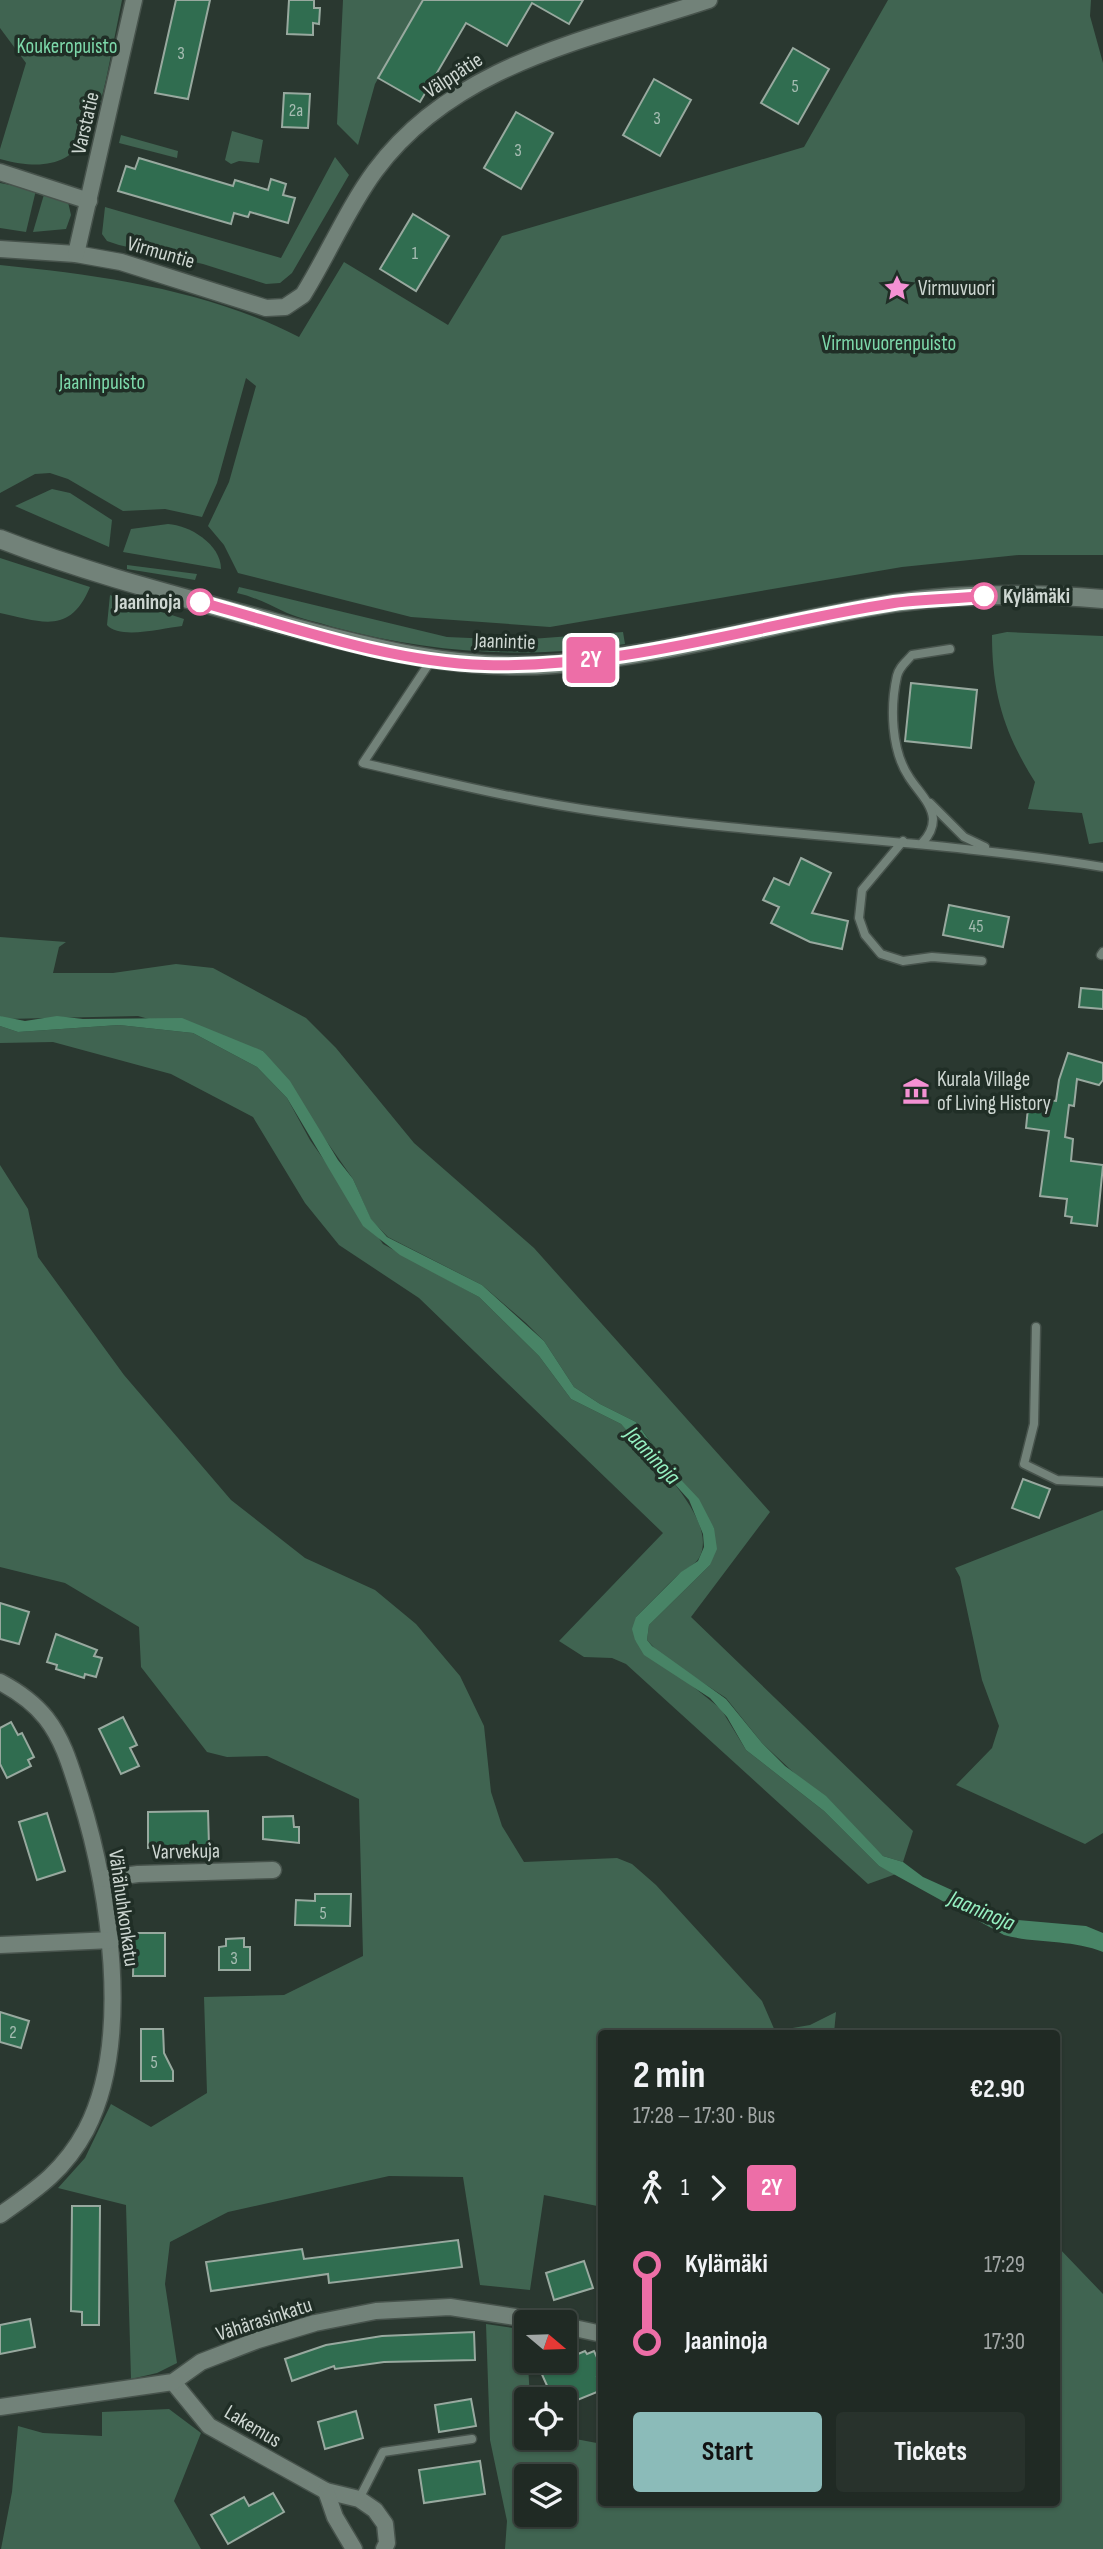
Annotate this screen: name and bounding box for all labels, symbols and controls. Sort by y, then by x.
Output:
park label: Koukeropuisto [16,34,118,59]
house number: 3 [177,43,185,64]
street label: Välppätie [419,47,487,104]
house number: 5 [791,76,799,97]
street label: Varstatie [66,89,105,157]
house number: 2a [289,100,303,121]
house number: 3 [653,108,661,129]
house number: 3 [514,140,522,161]
street label: Virmuntie [124,231,198,274]
house number: 1 [412,243,419,264]
place icon: Virmuvuori [882,273,912,303]
place label: Virmuvuori [918,276,995,301]
park label: Virmuvuorenpuisto [822,331,956,356]
park label: Jaaninpuisto [58,370,145,395]
marker: Kylämäki [971,583,997,609]
place label: Kylämäki [1003,584,1070,609]
marker: Jaaninoja [187,589,213,615]
place label: Jaaninoja [113,590,181,615]
street label: Jaanintie [473,628,536,655]
line badge: 2Y [560,637,622,683]
text: 2Y [580,645,602,674]
house number: 45 [969,916,983,937]
place label: Kurala Village of Living History [937,1067,1051,1116]
museum icon: Kurala Village of Living History [901,1076,931,1106]
water label: Jaaninoja [617,1419,687,1491]
street label: Varvekuja [152,1838,220,1865]
street label: Vähähuhkonkatu [103,1848,144,1968]
water label: Jaaninoja [942,1884,1020,1938]
house number: 5 [319,1903,327,1924]
house number: 3 [230,1948,238,1969]
house number: 2 [9,2022,17,2043]
house number: 5 [150,2052,158,2073]
text: 2 min [633,2053,705,2098]
text: €2.90 [970,2074,1025,2105]
text: 17:28 – 17:30 · Bus [633,2102,775,2130]
icon: walk [633,2169,671,2207]
icon: forward [699,2169,737,2207]
text: 2Y [761,2173,782,2202]
text: 1 [681,2174,689,2202]
text: Kylämäki [685,2249,768,2280]
text: 17:29 [984,2251,1025,2279]
street label: Vähärasinkatu [213,2292,315,2347]
north arrow [514,2310,578,2373]
map controls [514,2310,577,2527]
text: Jaaninoja [685,2326,768,2357]
text: 17:30 [984,2328,1025,2356]
button: locate [514,2387,577,2450]
street label: Lakemus [220,2400,286,2453]
button: Start [633,2412,822,2492]
button: Tickets [836,2412,1025,2492]
button: layers [514,2464,577,2527]

